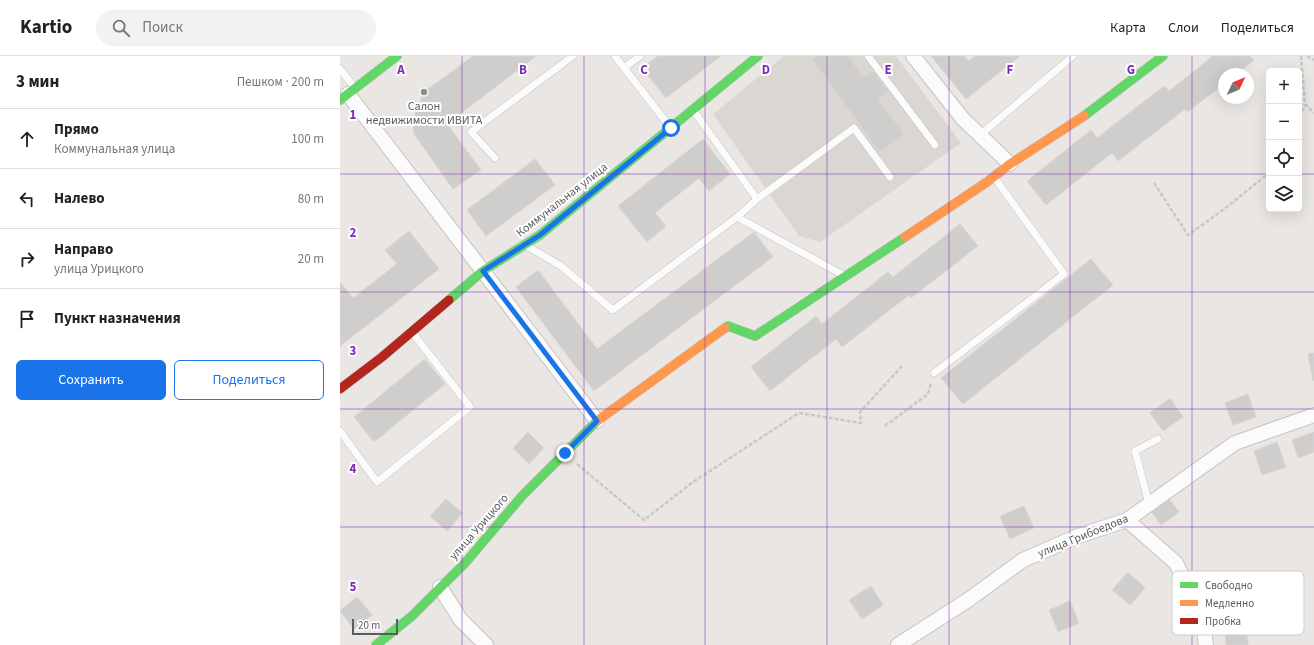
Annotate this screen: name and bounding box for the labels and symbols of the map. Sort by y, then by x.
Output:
text: A [396,61,405,79]
text: B [519,61,527,79]
text: C [640,61,648,79]
text: D [762,61,770,79]
text: E [884,61,892,79]
text: F [1007,61,1014,79]
text: G [1127,61,1135,79]
north arrow [1218,68,1254,104]
marker: Салон недвижимости ИВИТА [419,87,429,97]
place label: Салон недвижимости ИВИТА [366,98,483,129]
text: 1 [350,106,357,124]
route start [662,119,680,137]
street label: Коммунальная улица [513,159,611,241]
text: 2 [350,224,357,242]
text: 3 [350,342,357,360]
route end [556,444,574,462]
text: 4 [350,460,357,478]
street label: улица Урицкого [445,490,513,564]
street label: улица Грибоедова [1035,510,1131,562]
legend [1172,571,1304,635]
text: 5 [350,578,357,596]
text: Свободно [1205,578,1253,593]
text: Медленно [1205,596,1254,611]
text: Пробка [1205,614,1241,629]
scale bar [352,617,398,636]

